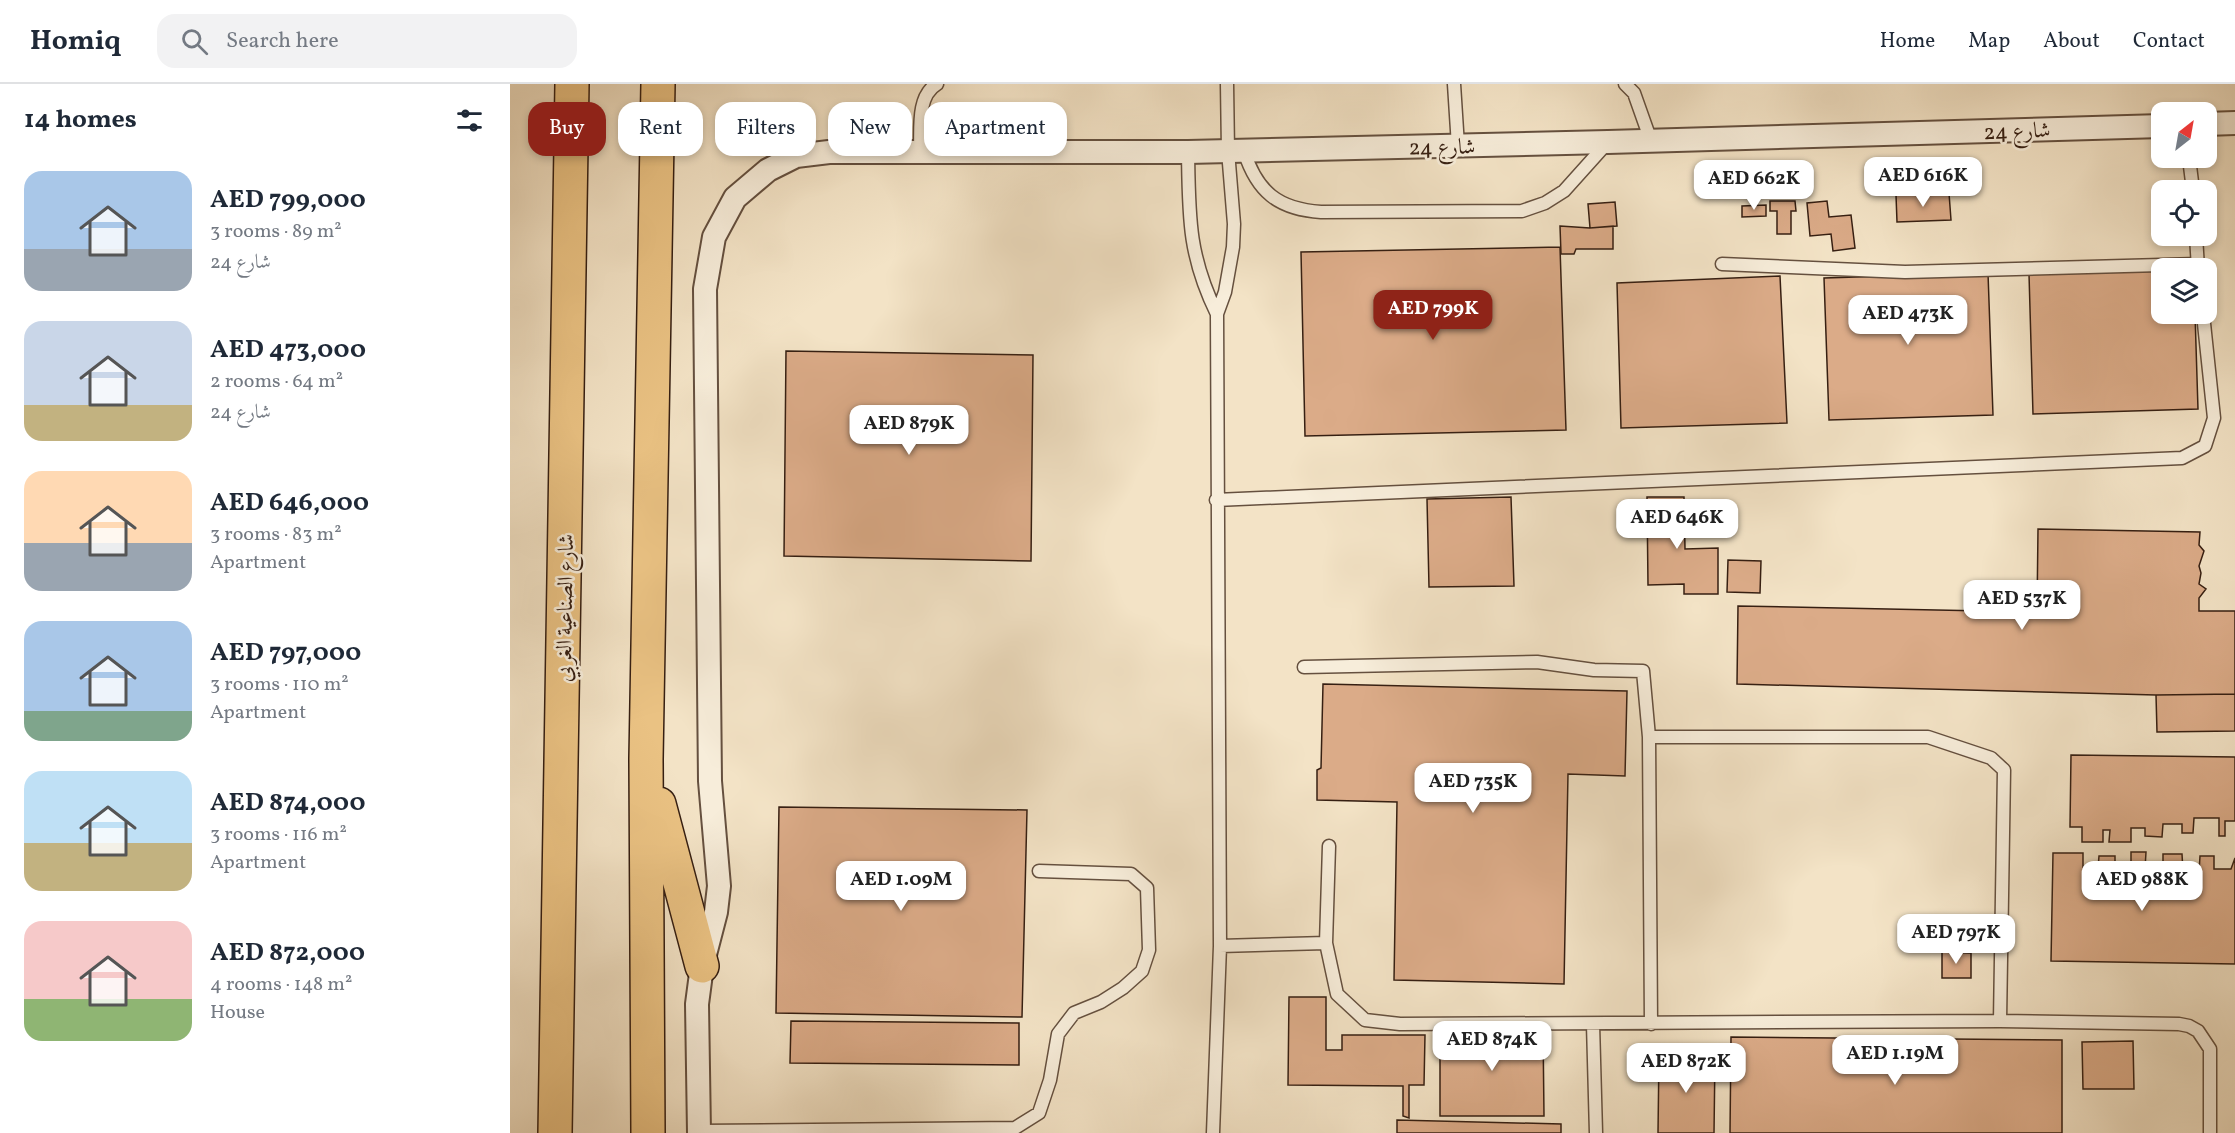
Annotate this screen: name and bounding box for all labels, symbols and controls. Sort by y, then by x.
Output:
search box [157,14,577,68]
text: Homiq [30,22,121,61]
icon: search [178,25,211,58]
text: Search here [226,26,339,57]
text: Home [1880,27,1935,56]
text: Map [1968,27,2010,56]
text: About [2043,27,2100,56]
text: Contact [2133,27,2205,56]
text: 14 homes [24,102,137,138]
chip: Buy [528,102,606,156]
chip: Rent [618,102,703,156]
chip: Filters [715,102,816,156]
chip: New [828,102,912,156]
chip: Apartment [924,102,1067,156]
north arrow [2151,102,2217,168]
map controls [2151,102,2217,324]
icon: filters [453,104,486,137]
street label: شارع 24 [1983,116,2051,150]
street label: شارع 24 [1408,132,1476,166]
pin: AED 616K [1861,157,1985,208]
pin: AED 662K [1692,160,1816,211]
text: AED 616K [1878,162,1968,190]
text: AED 662K [1708,165,1800,193]
button: locate [2151,180,2217,246]
text: AED 799,000 [210,182,366,218]
icon: home [72,195,144,267]
text: 3 rooms · 89 m² [210,218,342,246]
text: شارع 24 [210,249,271,277]
button: layers [2151,258,2217,324]
pin: AED 799K [1371,290,1495,341]
text: AED 799K [1387,295,1479,323]
pin: AED 473K [1846,295,1970,346]
text: AED 473K [1862,300,1954,328]
text: AED 473,000 [210,332,366,368]
icon: home [72,345,144,417]
text: 2 rooms · 64 m² [210,368,343,396]
text: شارع 24 [210,399,271,427]
pin: AED 879K [847,405,971,456]
text: AED 879K [864,410,955,438]
text: AED 646,000 [210,485,369,521]
icon: home [72,495,144,567]
pin: AED 646K [1615,499,1739,550]
text: AED 646K [1630,504,1724,532]
text: 3 rooms · 83 m² [210,521,342,549]
street label: شارع الصناعية الغربي [550,534,584,682]
text: Apartment [210,549,306,577]
pin: AED 537K [1960,580,2084,631]
text: AED 537K [1977,585,2067,613]
text: AED 797,000 [210,635,361,671]
icon: home [72,645,144,717]
text: 3 rooms · 110 m² [210,671,349,699]
text: Apartment [210,699,306,727]
pin: AED 735K [1411,763,1535,814]
text: AED 735K [1429,768,1518,796]
text: AED 874,000 [210,785,365,821]
icon: home [72,795,144,867]
text: 3 rooms · 116 m² [210,821,347,849]
text: Apartment [210,849,306,877]
pin: AED 1.09M [832,861,970,912]
pin: AED 988K [2080,861,2204,912]
text: AED 1.09M [850,866,952,894]
text: AED 988K [2096,866,2188,894]
pin: AED 797K [1894,914,2018,965]
text: AED 797K [1911,919,2001,947]
text: AED 872,000 [210,935,365,971]
icon: home [72,945,144,1017]
text: 4 rooms · 148 m² [210,971,352,999]
text: House [210,999,265,1027]
pin: AED 874K [1430,1021,1554,1072]
text: AED 874K [1447,1026,1537,1054]
pin: AED 1.19M [1826,1035,1964,1086]
text: AED 1.19M [1846,1040,1944,1068]
pin: AED 872K [1624,1043,1748,1094]
text: AED 872K [1641,1048,1731,1076]

